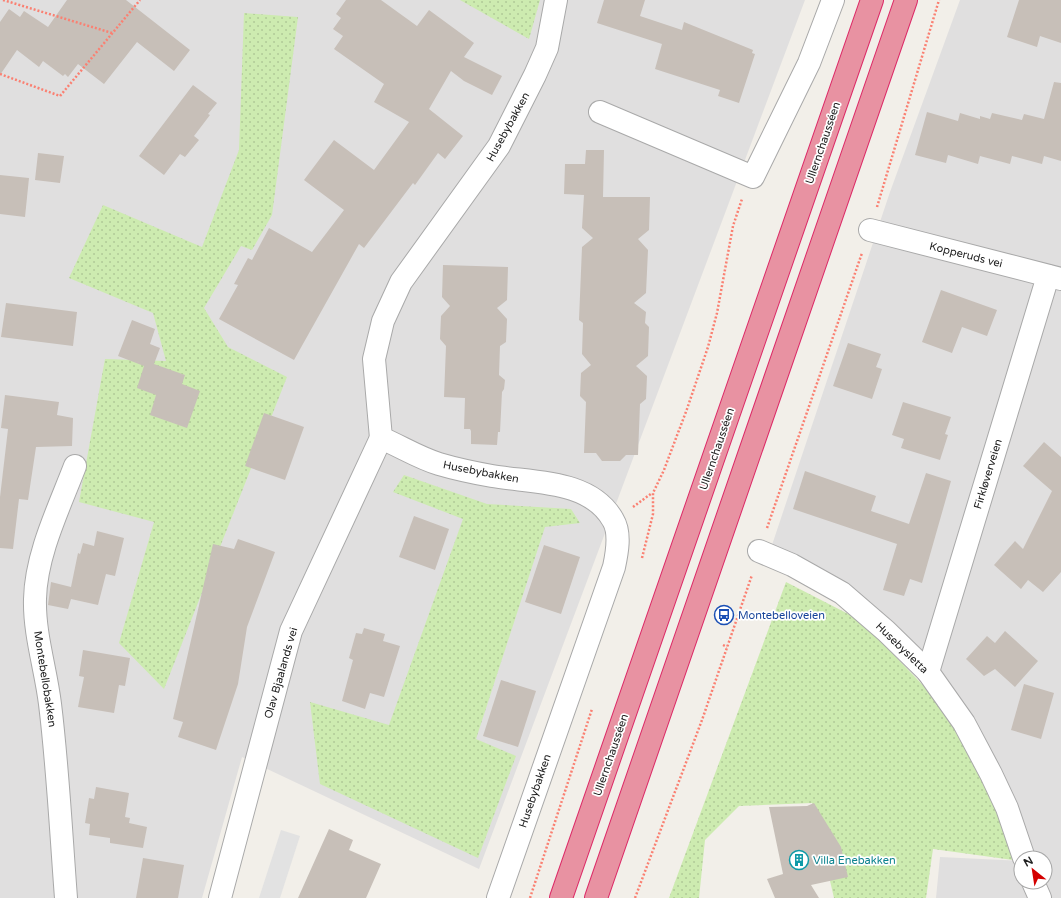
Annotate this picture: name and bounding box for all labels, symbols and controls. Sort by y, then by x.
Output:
street label: Husebybakken [484,90,532,164]
street label: Ullernchausséen [803,100,843,186]
street label: Kopperuds vei [928,240,1004,270]
street label: Ullernchausséen [697,406,737,492]
street label: Firkløverveien [971,437,1005,511]
street label: Husebybakken [442,458,520,486]
bus stop icon: Montebelloveien [713,604,735,626]
place label: Montebelloveien [738,609,825,622]
street label: Husebysletta [873,620,931,676]
street label: Olav Bjaalands vei [262,626,300,720]
street label: Montebellobakken [31,630,59,728]
street label: Ullernchausséen [591,712,631,798]
street label: Husebybakken [516,752,554,830]
building icon: Villa Enebakken [788,849,810,871]
north arrow [1013,850,1053,890]
place label: Villa Enebakken [813,854,896,867]
text: N [1021,854,1035,870]

